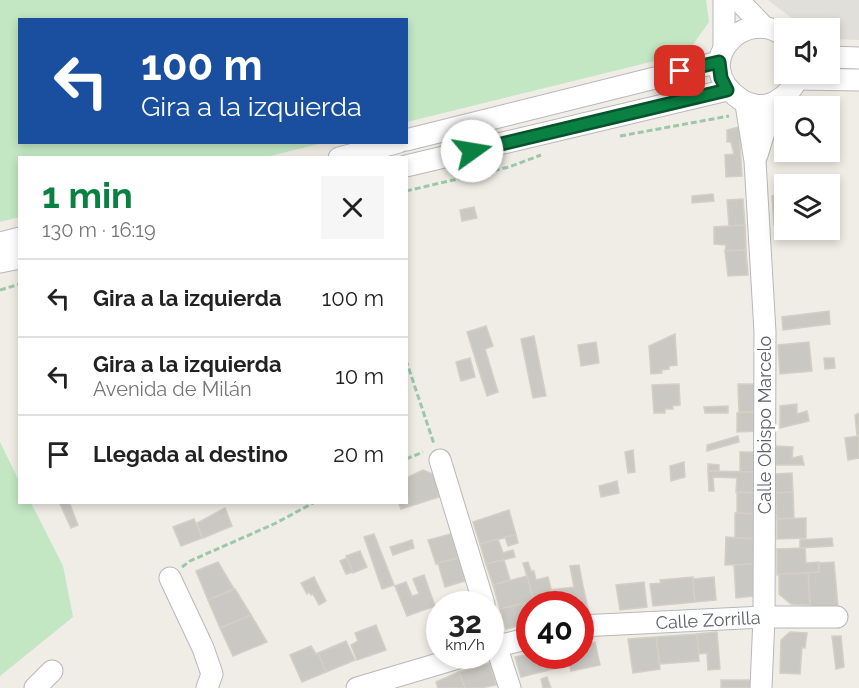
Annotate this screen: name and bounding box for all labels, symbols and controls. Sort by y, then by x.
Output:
map controls [774,18,840,240]
button: sound [774,18,840,84]
text: 100 m [141,41,263,90]
icon: left [42,42,120,120]
pin [654,45,705,96]
icon: arrive [663,54,696,87]
text: Gira a la izquierda [141,91,362,122]
button: search [774,96,840,162]
position arrow [440,119,504,183]
text: 1 min [42,174,133,216]
button: layers [774,174,840,240]
button: close [321,176,384,239]
text: 130 m · 16:19 [42,218,156,242]
icon: left [42,282,75,315]
text: Gira a la izquierda [93,285,282,311]
text: 100 m [322,285,384,311]
street label: Calle Obispo Marcelo [754,336,775,514]
text: Gira a la izquierda [93,351,282,377]
icon: left [42,360,75,393]
text: 10 m [335,363,384,389]
text: Avenida de Milán [93,377,252,401]
icon: arrive [42,438,75,471]
text: Llegada al destino [93,441,288,467]
text: 20 m [333,441,384,467]
speed limit sign: 40 [516,591,594,669]
text: 32 [448,605,482,640]
street label: Calle Zorrilla [655,607,761,633]
text: km/h [445,636,485,654]

